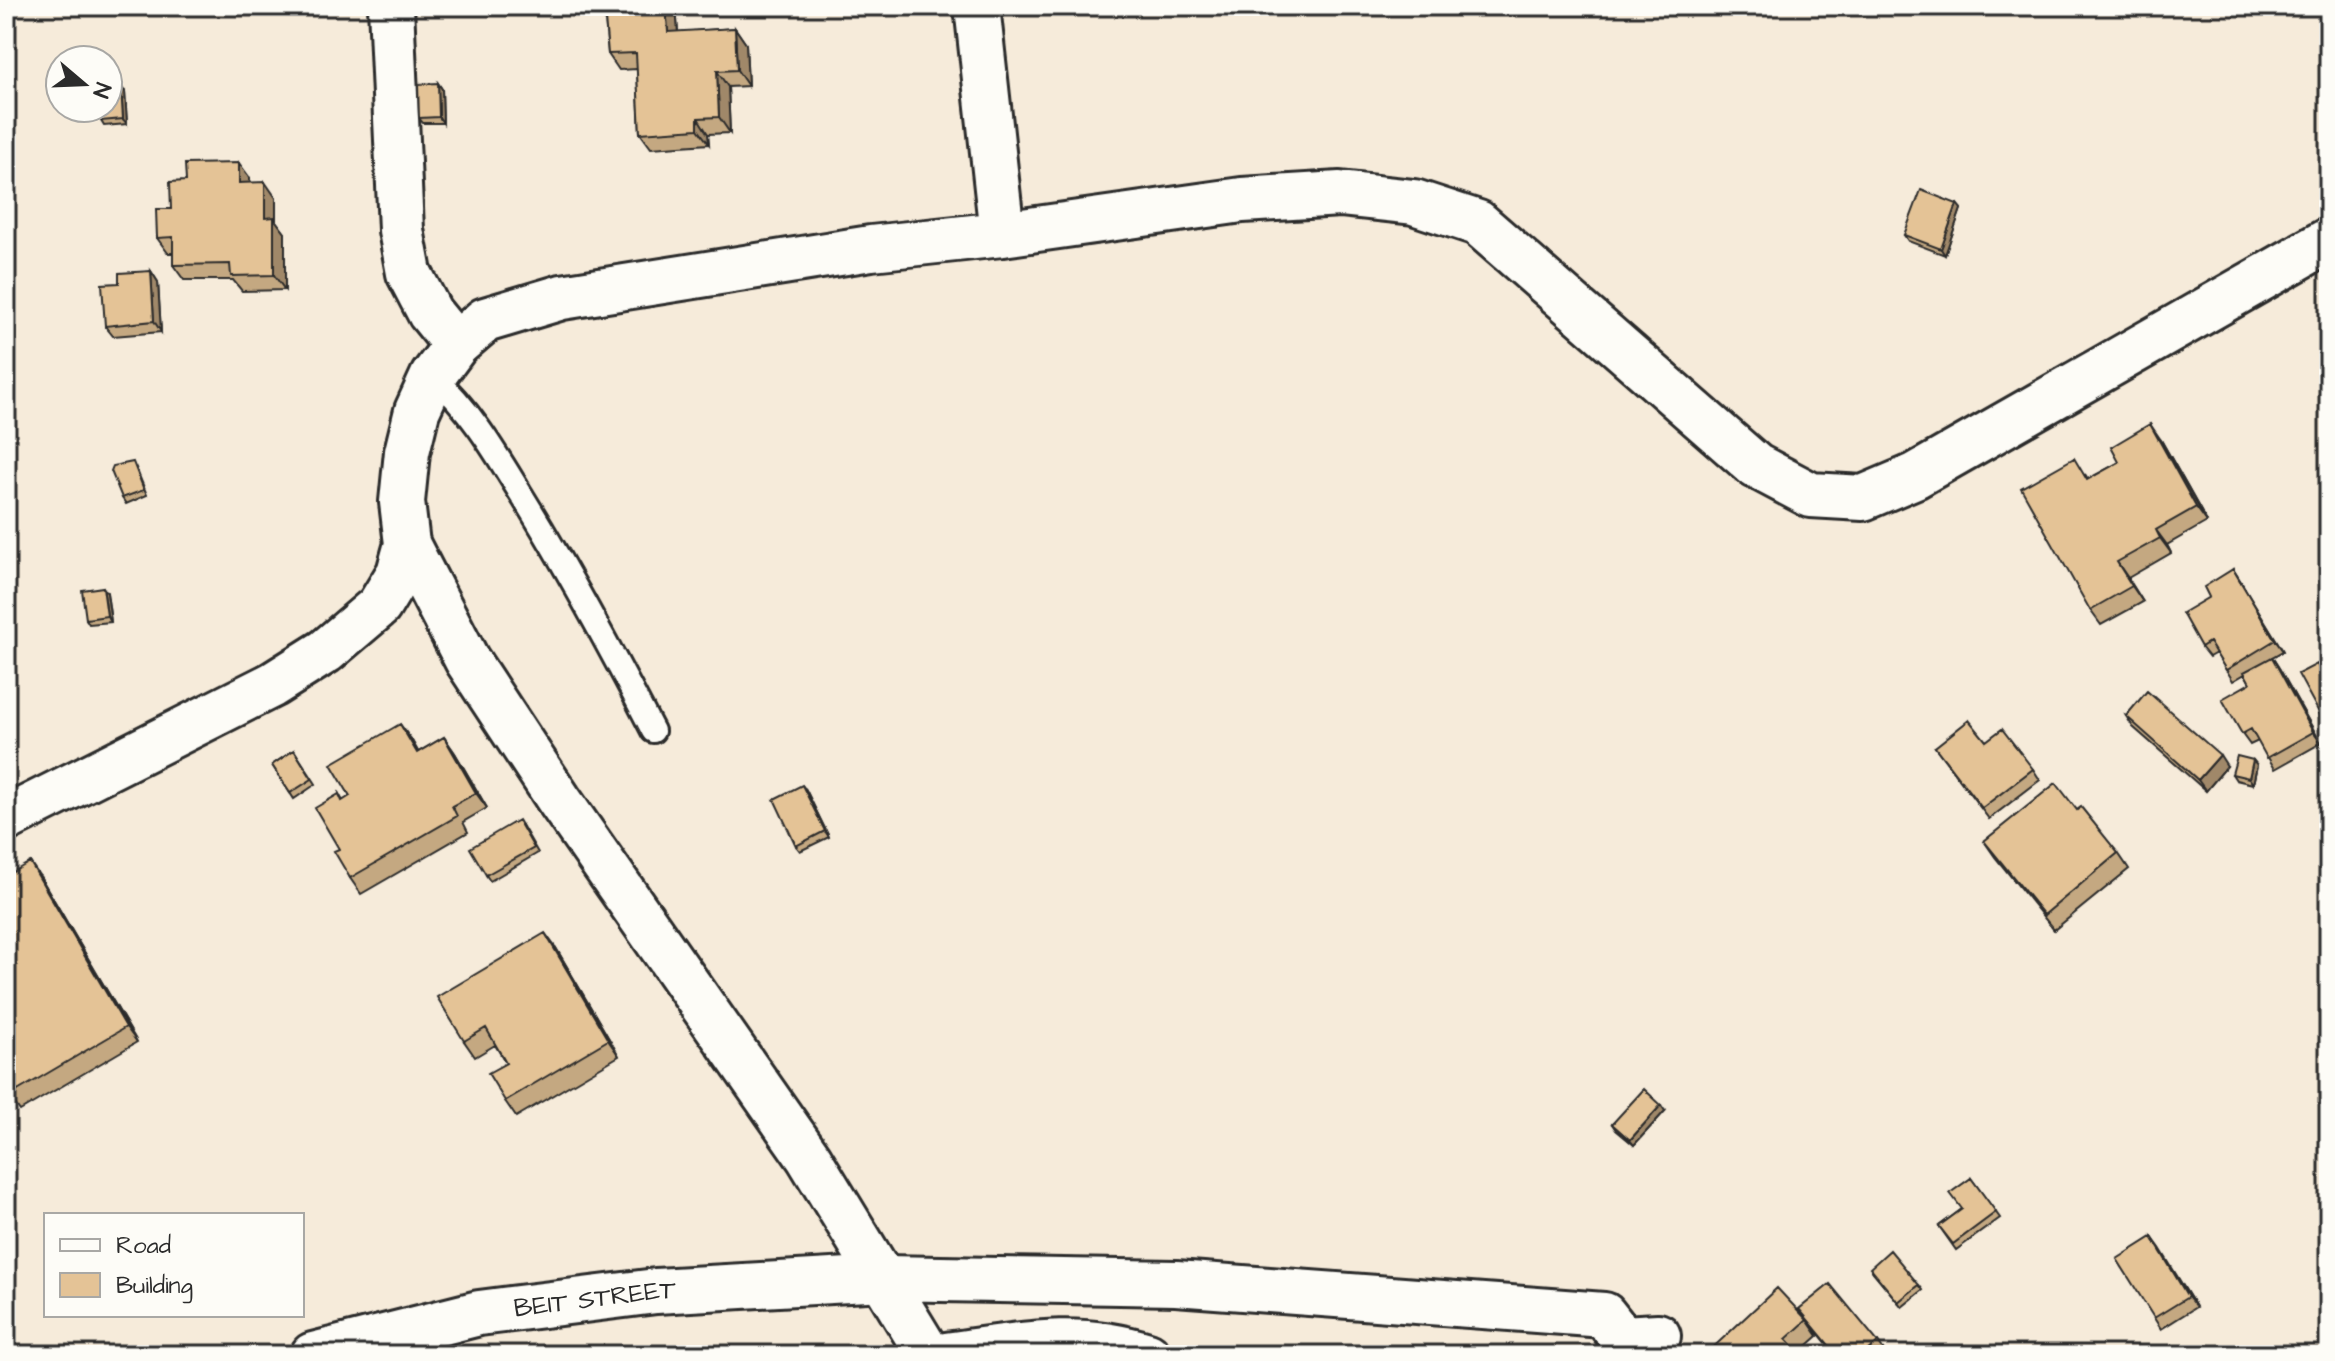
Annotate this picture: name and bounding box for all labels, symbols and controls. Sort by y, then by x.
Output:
north arrow [44,44,124,124]
text: N [85,78,118,102]
legend [44,1213,304,1317]
text: Road [116,1229,171,1263]
text: Building [116,1269,193,1304]
street label: BEIT STREET [512,1272,678,1327]

